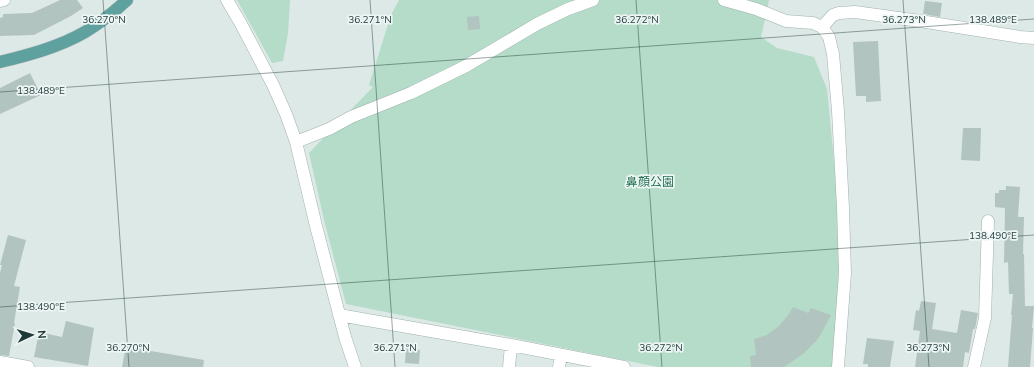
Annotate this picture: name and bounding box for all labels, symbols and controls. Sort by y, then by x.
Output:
text: 36.270°N [82,13,126,26]
text: 36.271°N [348,13,392,26]
text: 36.272°N [615,13,659,26]
text: 36.273°N [882,13,926,26]
text: 138.489°E [969,13,1017,26]
text: 138.489°E [17,84,65,97]
park label: 鼻顔公園 [626,174,674,189]
text: 138.490°E [969,229,1017,242]
text: 138.490°E [17,300,65,313]
north arrow [12,315,52,355]
text: N [35,330,49,339]
text: 36.270°N [106,341,150,354]
text: 36.271°N [373,341,417,354]
text: 36.272°N [639,341,683,354]
text: 36.273°N [906,341,950,354]

